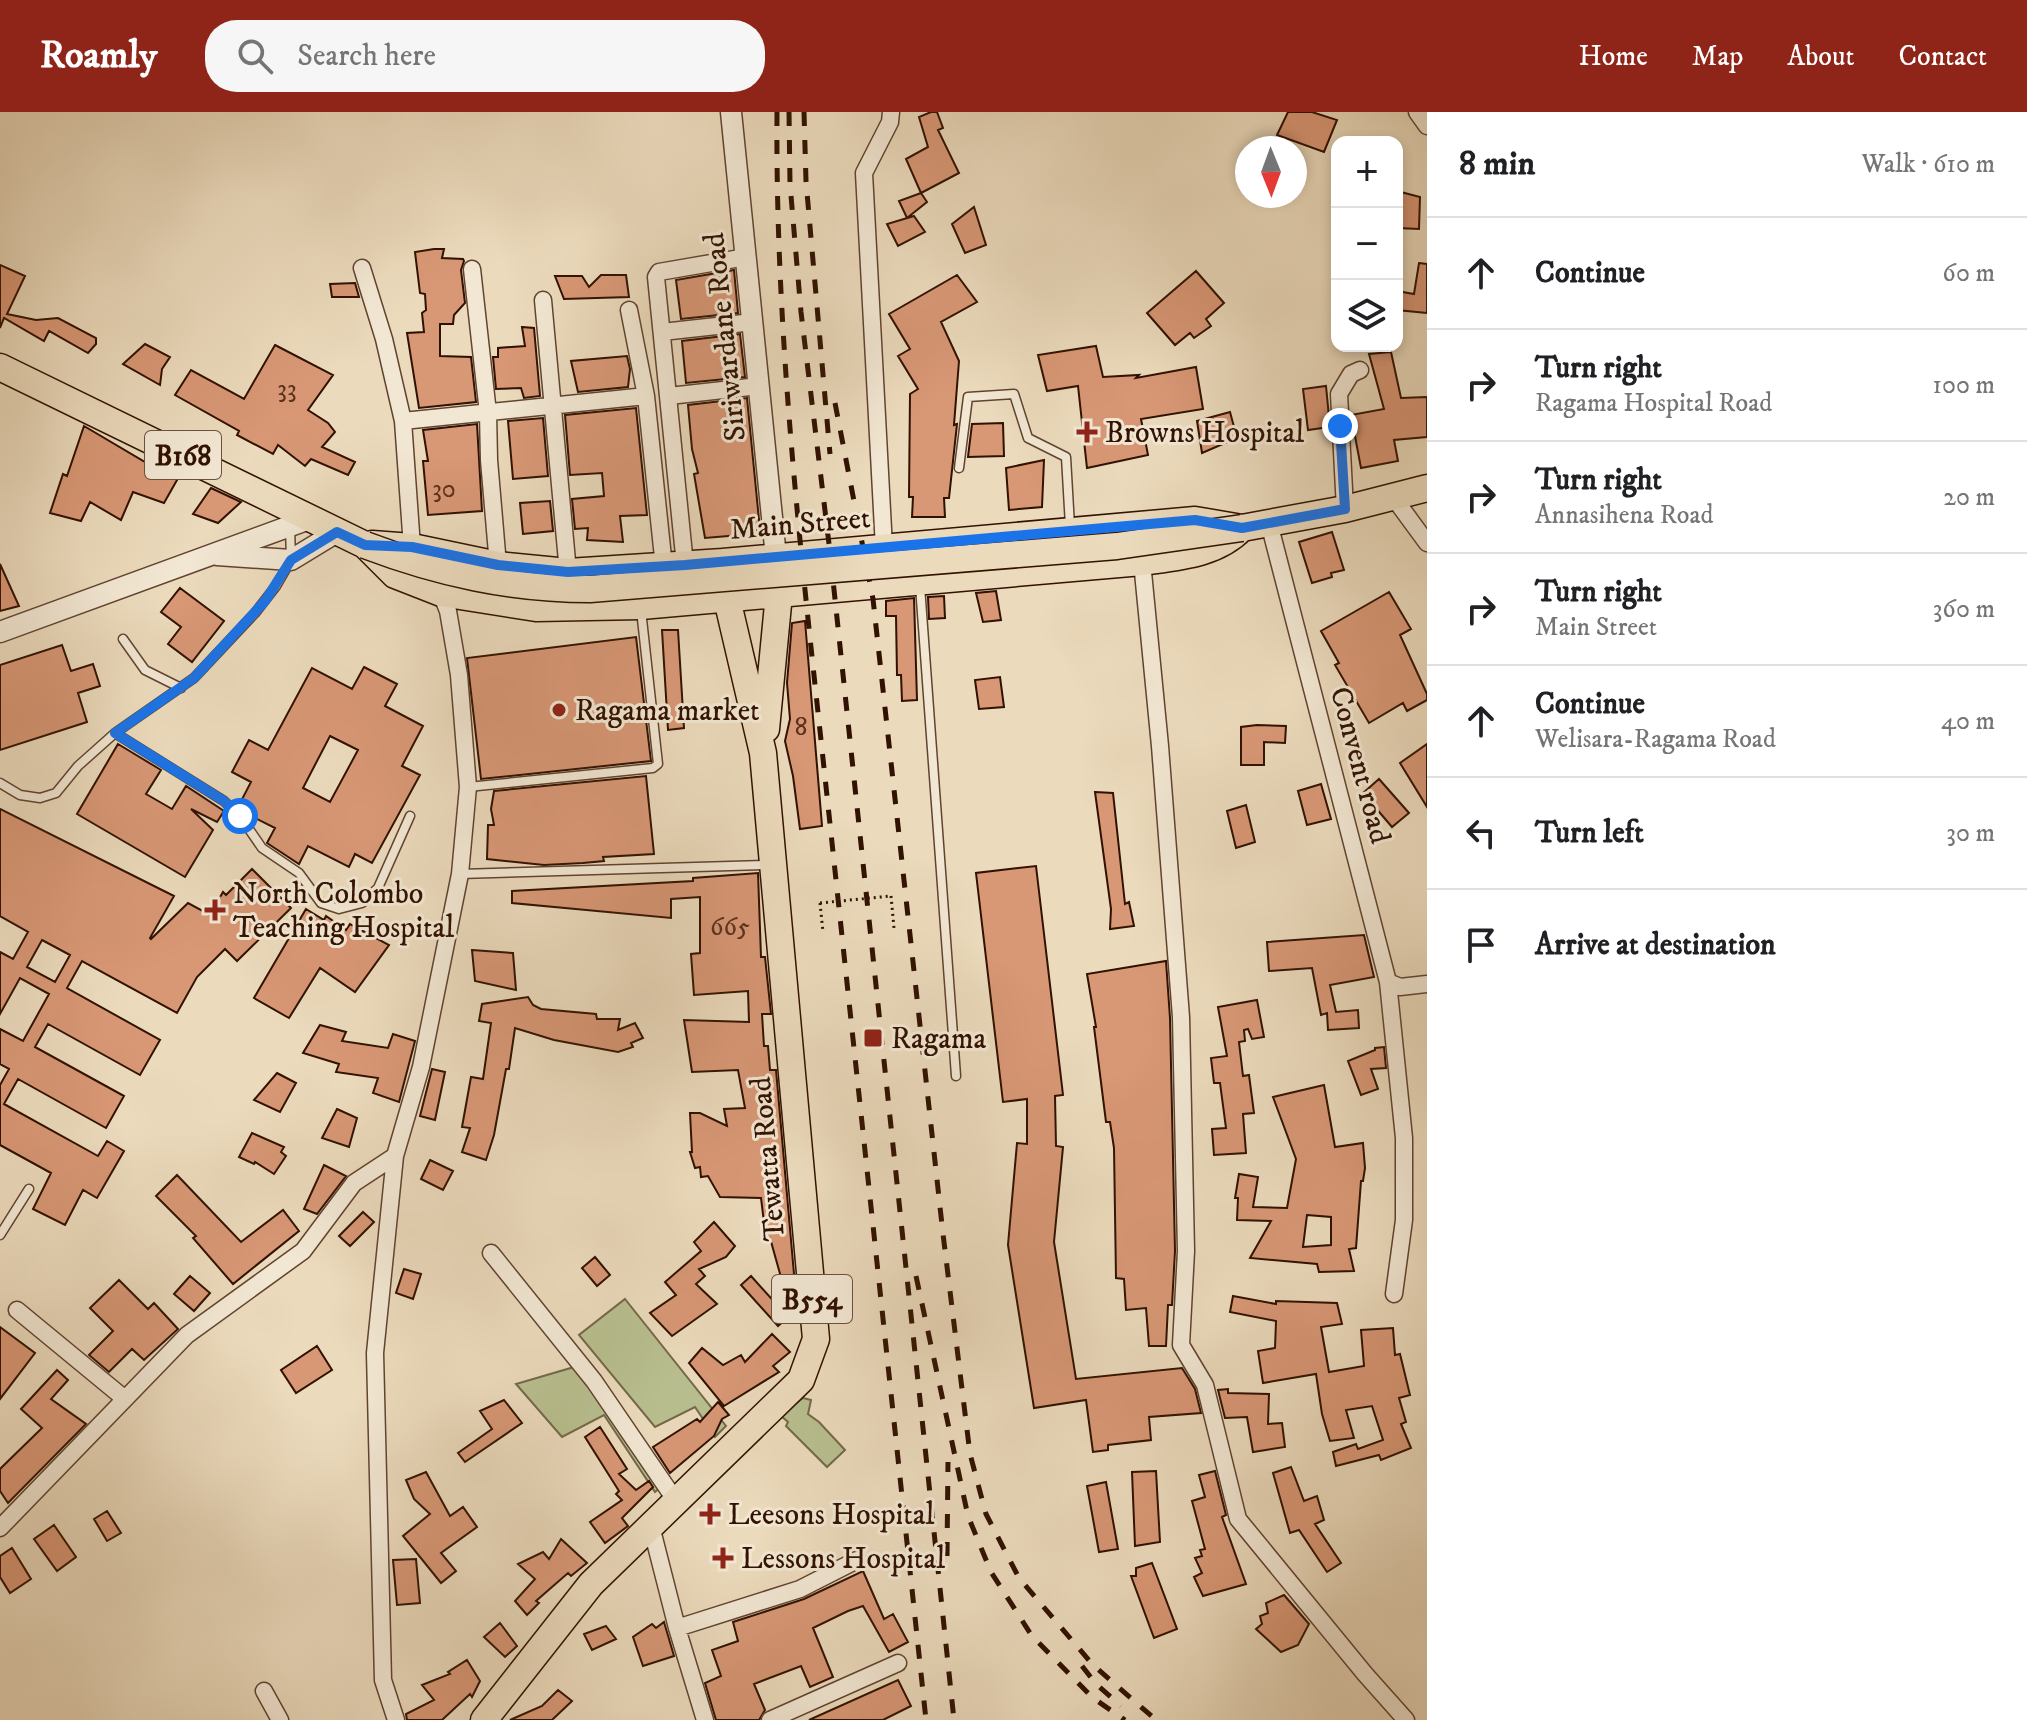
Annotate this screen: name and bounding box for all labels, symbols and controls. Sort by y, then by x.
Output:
search box [205,20,765,92]
text: Roamly [40,32,157,80]
icon: search [233,34,277,78]
text: Search here [297,38,436,75]
text: Home [1579,39,1648,74]
text: Map [1692,39,1743,74]
text: About [1787,39,1854,74]
text: Contact [1898,39,1987,74]
north arrow [1235,136,1307,208]
map controls [1331,136,1403,352]
button: + [1331,136,1403,208]
text: 8 min [1459,143,1535,185]
text: Walk · 610 m [1862,148,1995,181]
button: − [1331,208,1403,280]
street label: Siriwardane Road [696,231,755,443]
icon: ahead [1459,251,1503,295]
text: Continue [1535,255,1645,292]
text: 60 m [1942,257,1995,290]
button: layers [1331,280,1403,352]
text: Turn right [1535,350,1662,387]
icon: right [1459,363,1503,407]
text: 100 m [1932,369,1995,402]
house number: 33 [277,373,297,406]
text: Ragama Hospital Road [1535,387,1772,420]
route end [1322,408,1358,444]
place label: Browns Hospital [1105,415,1304,452]
marker: Browns Hospital [1076,421,1098,443]
road number: B168 [145,431,221,479]
text: Turn right [1535,462,1662,499]
house number: 30 [432,473,456,506]
icon: right [1459,475,1503,519]
text: 20 m [1943,481,1995,514]
text: Annasihena Road [1535,499,1714,532]
street label: Main Street [728,500,872,549]
text: Turn right [1535,574,1662,611]
icon: right [1459,587,1503,631]
text: 360 m [1933,593,1995,626]
text: Main Street [1535,611,1657,644]
street label: Convent road [1321,683,1398,848]
text: Continue [1535,686,1645,723]
place label: Ragama market [575,693,760,730]
icon: ahead [1459,699,1503,743]
marker: Ragama market [550,701,568,719]
text: 40 m [1941,705,1995,738]
house number: 8 [794,711,808,744]
text: Welisara-Ragama Road [1535,723,1776,756]
route start [222,798,258,834]
icon: left [1459,811,1503,855]
text: Turn left [1535,815,1644,852]
text: 30 m [1946,817,1995,850]
place label: North Colombo Teaching Hospital [233,876,454,947]
marker: North Colombo Teaching Hospital [204,899,226,921]
house number: 665 [710,911,750,944]
icon: arrive [1459,923,1503,967]
text: Arrive at destination [1535,927,1776,964]
place label: Ragama [891,1021,987,1058]
marker: Ragama [862,1027,884,1049]
street label: Tewatta Road [743,1075,794,1242]
road number: B554 [772,1275,852,1323]
place label: Leesons Hospital [728,1497,935,1534]
marker: Leesons Hospital [699,1503,721,1525]
place label: Lessons Hospital [741,1541,945,1578]
marker: Lessons Hospital [712,1547,734,1569]

